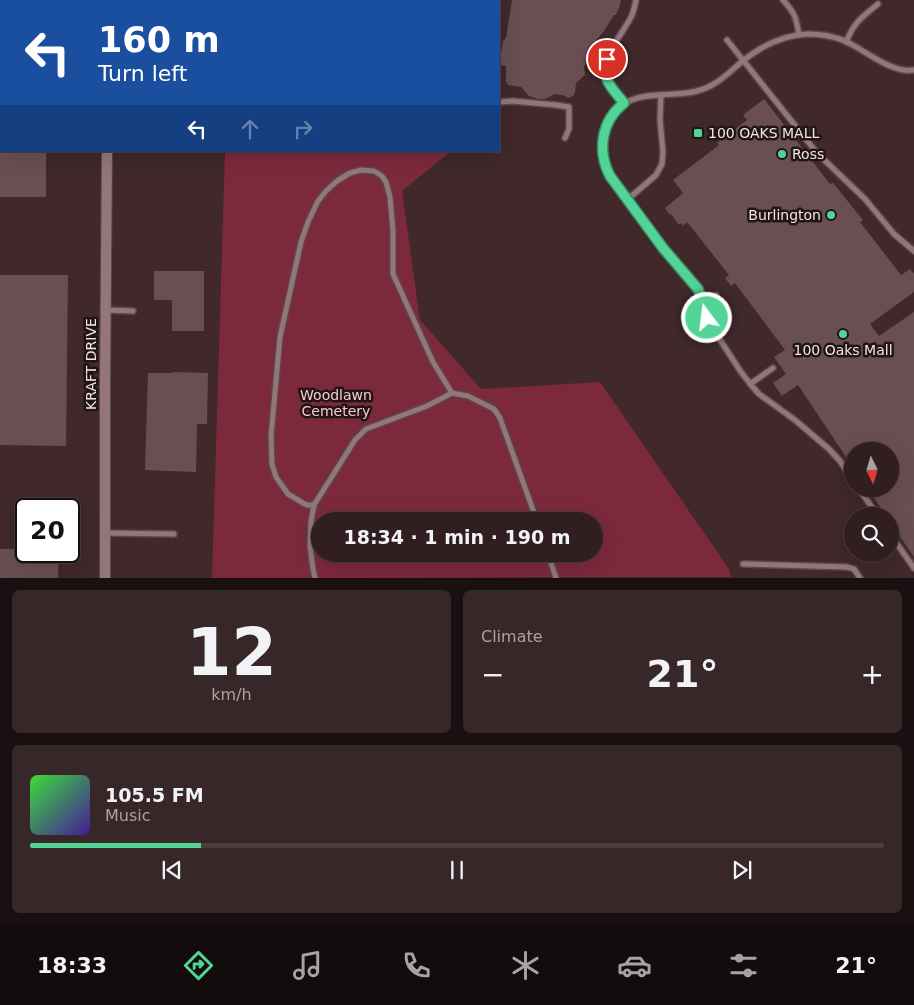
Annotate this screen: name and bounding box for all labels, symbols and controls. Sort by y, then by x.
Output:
icon: left [15,20,80,85]
text: 160 m [98,20,220,60]
pin [586,38,628,80]
icon: arrive [593,45,621,73]
text: Turn left [98,61,187,86]
icon: left [183,115,211,143]
icon: ahead [236,115,264,143]
icon: right [289,115,317,143]
place label: 100 OAKS MALL [708,125,819,141]
marker: 100 OAKS MALL [692,127,704,139]
place label: Ross [792,146,824,162]
marker: Ross [776,148,788,160]
place label: Burlington [748,207,821,223]
marker: Burlington [825,209,837,221]
position arrow [680,291,732,343]
street label: KRAFT DRIVE [83,318,99,410]
marker: 100 Oaks Mall [837,328,849,340]
place label: 100 Oaks Mall [793,342,893,358]
park label: Woodlawn Cemetery [300,387,372,419]
north arrow [844,442,899,498]
map controls [844,442,899,562]
speed limit sign: 20 [15,498,80,563]
button: search [844,507,899,562]
text: 18:34 · 1 min · 190 m [343,526,571,548]
text: 12 [186,615,277,690]
text: Climate [481,627,543,646]
text: 21° [647,652,718,696]
text: − [481,658,504,691]
text: + [861,658,884,691]
text: km/h [211,685,252,704]
text: 105.5 FM [105,784,204,806]
text: Music [105,806,151,825]
icon: previous [158,856,186,884]
icon: pause [443,856,471,884]
icon: next [728,856,756,884]
icon: directions [181,948,216,983]
icon: music [290,948,325,983]
icon: phone [399,948,434,983]
icon: climate [508,948,543,983]
icon: car [617,948,652,983]
icon: filters [726,948,761,983]
text: 18:33 [37,953,107,978]
text: 21° [835,953,877,978]

